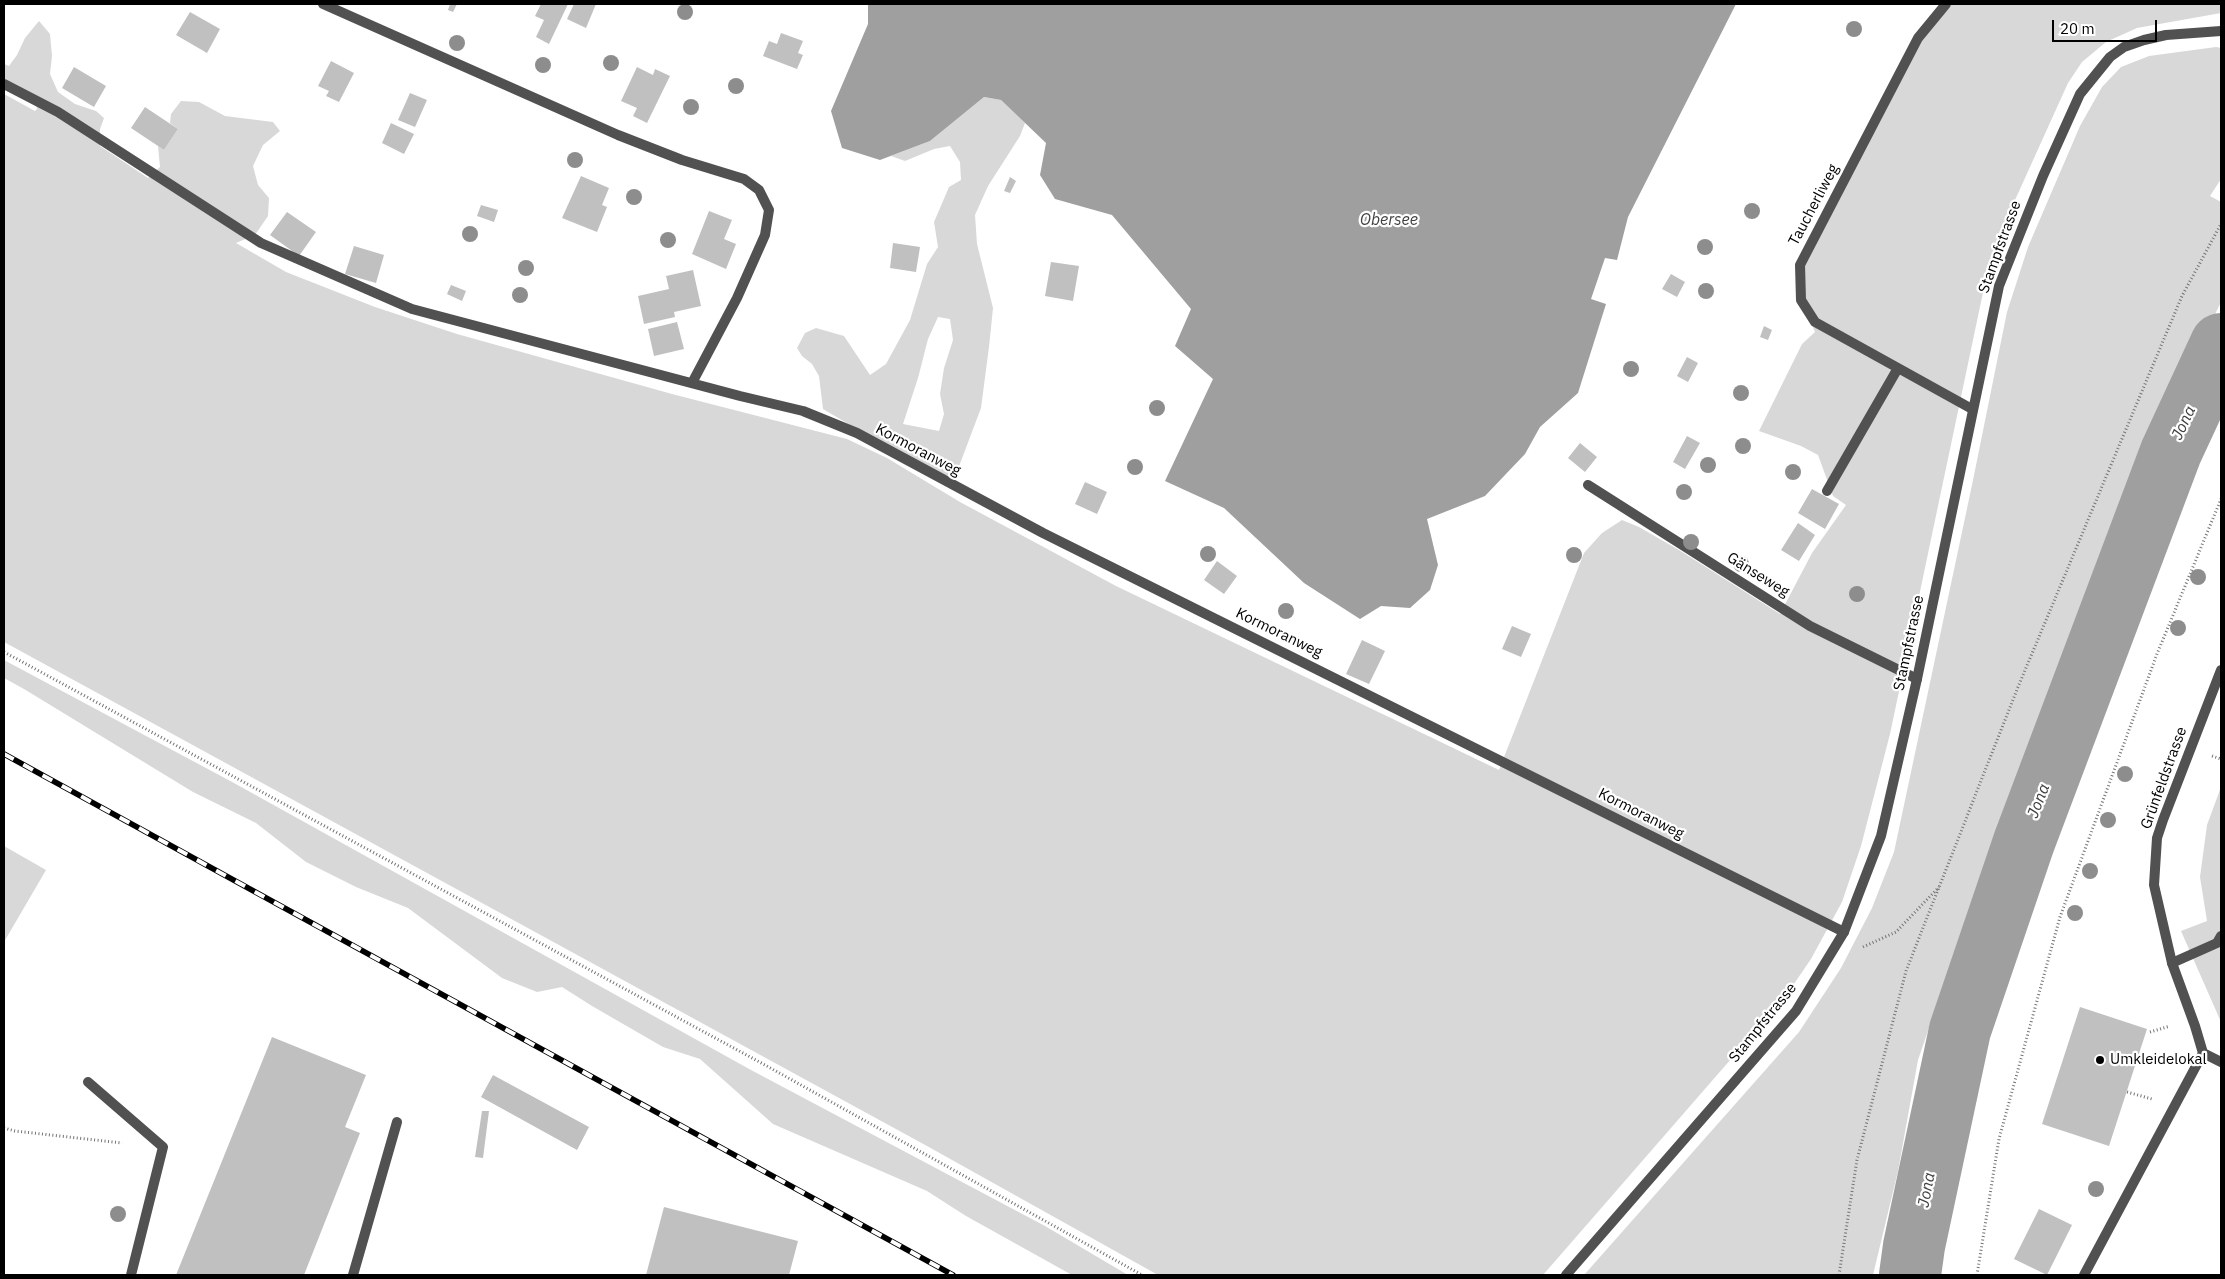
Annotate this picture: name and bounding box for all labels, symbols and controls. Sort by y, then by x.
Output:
scale bar [2055,10,2160,42]
text: 20 m [2060,19,2095,38]
street label: Taucherliweg [1785,161,1843,249]
street label: Stampfstrasse [1975,198,2025,296]
water label: Obersee [1360,210,1418,230]
water label: Jona [2168,403,2200,443]
street label: Kormoranweg [872,420,964,480]
street label: Gänseweg [1724,549,1792,601]
street label: Stampfstrasse [1890,594,1928,692]
street label: Kormoranweg [1233,604,1325,662]
street label: Grünfeldstrasse [2137,724,2191,832]
water label: Jona [2024,781,2054,821]
street label: Kormoranweg [1595,785,1687,843]
street label: Stampfstrasse [1725,980,1801,1066]
place label: Umkleidelokal [2110,1051,2207,1069]
marker: Umkleidelokal [2094,1054,2106,1066]
water label: Jona [1914,1171,1940,1209]

